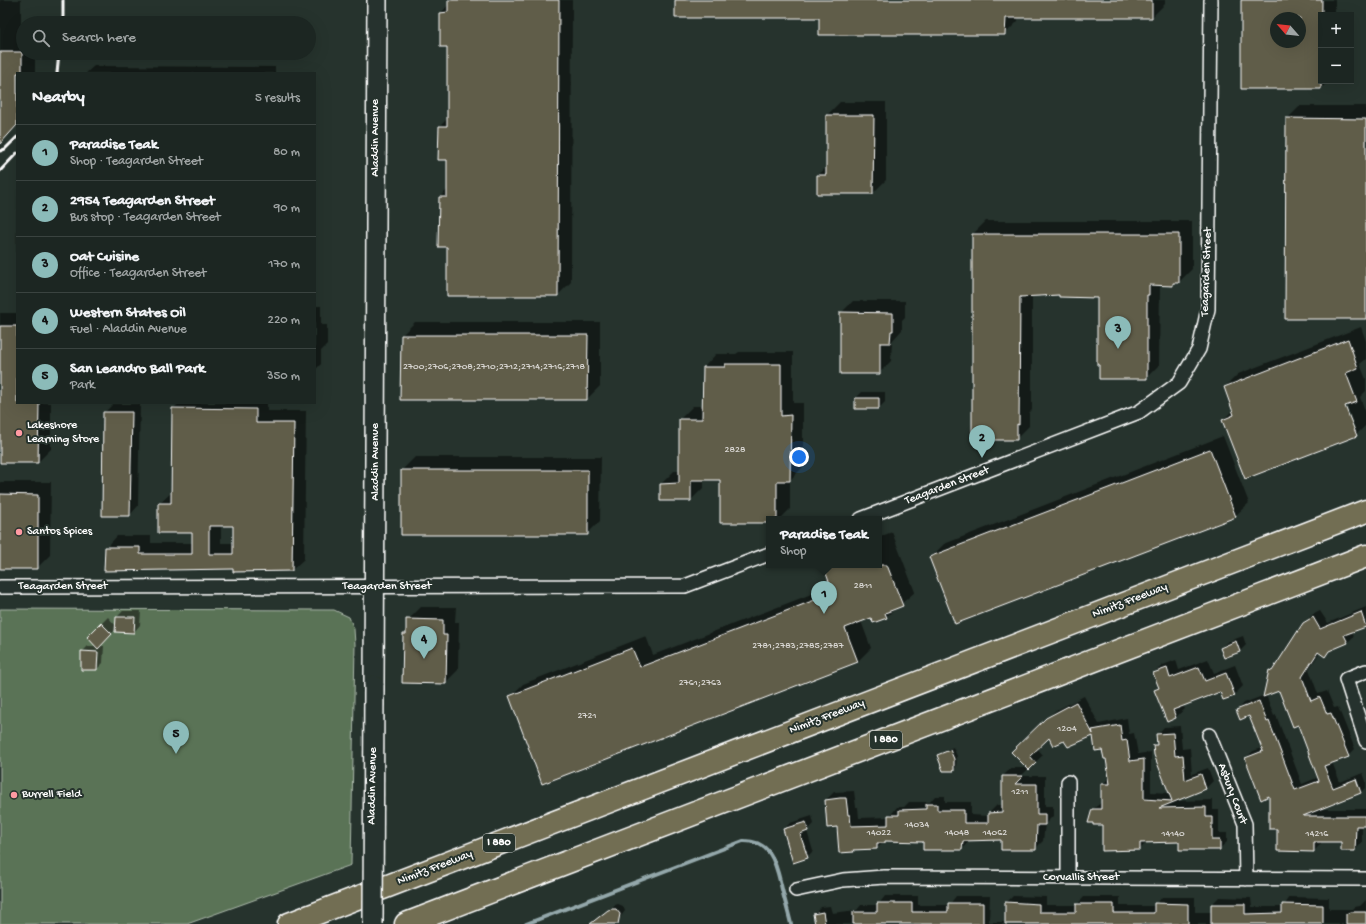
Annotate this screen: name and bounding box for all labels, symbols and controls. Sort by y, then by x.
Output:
north arrow [1270,12,1306,48]
map controls [1318,12,1354,84]
button: + [1318,12,1354,48]
search box [16,16,316,60]
icon: search [30,27,52,49]
text: Search here [62,29,136,47]
button: − [1318,48,1354,84]
text: Nearby [32,88,85,108]
text: 5 results [255,91,300,106]
street label: Aladdin Avenue [369,98,383,177]
text: Paradise Teak [70,136,158,154]
text: 1 [42,145,48,160]
text: 80 m [273,145,300,160]
text: Shop · Teagarden Street [70,154,203,169]
text: 2954 Teagarden Street [70,192,215,210]
text: 2 [42,201,48,216]
text: 90 m [274,201,300,216]
text: Bus stop · Teagarden Street [70,210,220,225]
street label: Teagarden Street [1198,226,1216,318]
text: Oat Cuisine [70,248,139,266]
text: 3 [42,257,48,272]
text: 170 m [268,257,300,272]
text: Office · Teagarden Street [70,266,206,281]
text: Western States Oil [70,304,186,322]
text: 4 [42,313,48,328]
text: 220 m [268,313,300,328]
pin: 3 [1105,316,1131,349]
text: Fuel · Aladdin Avenue [70,322,187,337]
text: San Leandro Ball Park [70,360,205,378]
house number: 2700;2706;2708;2710;2712;2714;2716;2718 [403,361,586,373]
text: 5 [42,369,48,384]
text: 350 m [267,369,300,384]
text: Park [70,378,95,393]
place label: Lakeshore Learning Store [27,419,100,447]
street label: Aladdin Avenue [369,422,383,501]
pin: 2 [969,425,995,458]
marker: Lakeshore Learning Store [14,428,24,438]
house number: 2828 [725,444,746,456]
your location [789,447,809,467]
street label: Teagarden Street [902,463,992,509]
popup [766,516,882,568]
place label: Santos Spices [27,525,93,539]
text: Paradise Teak [780,526,868,544]
marker: Santos Spices [14,527,24,537]
text: Shop [780,544,806,559]
street label: Teagarden Street [18,580,109,594]
street label: Teagarden Street [342,580,433,594]
house number: 2811 [854,580,872,592]
street label: Nimitz Freeway [1090,580,1170,622]
pin: 1 [811,581,837,614]
pin: 4 [411,626,437,659]
house number: 2781;2783;2785;2787 [752,640,845,652]
house number: 2761;2763 [679,677,721,689]
street label: Nimitz Freeway [787,696,867,738]
house number: 2721 [577,710,597,722]
pin: 5 [163,721,189,754]
house number: 1204 [1056,723,1077,735]
road number: I 880 [870,731,902,749]
street label: Aladdin Avenue [365,746,381,825]
street label: Asbury Court [1214,762,1250,827]
house number: 1211 [1010,786,1029,798]
place label: Burrell Field [21,788,82,802]
marker: Burrell Field [9,790,19,800]
house number: 14034 [904,819,929,831]
house number: 14022 [866,827,891,839]
house number: 14048 [944,827,970,839]
house number: 14062 [982,827,1007,839]
house number: 14140 [1160,828,1185,840]
house number: 14216 [1305,828,1329,840]
road number: I 880 [483,834,515,852]
street label: Nimitz Freeway [395,847,475,889]
street label: Corvallis Street [1043,871,1120,885]

